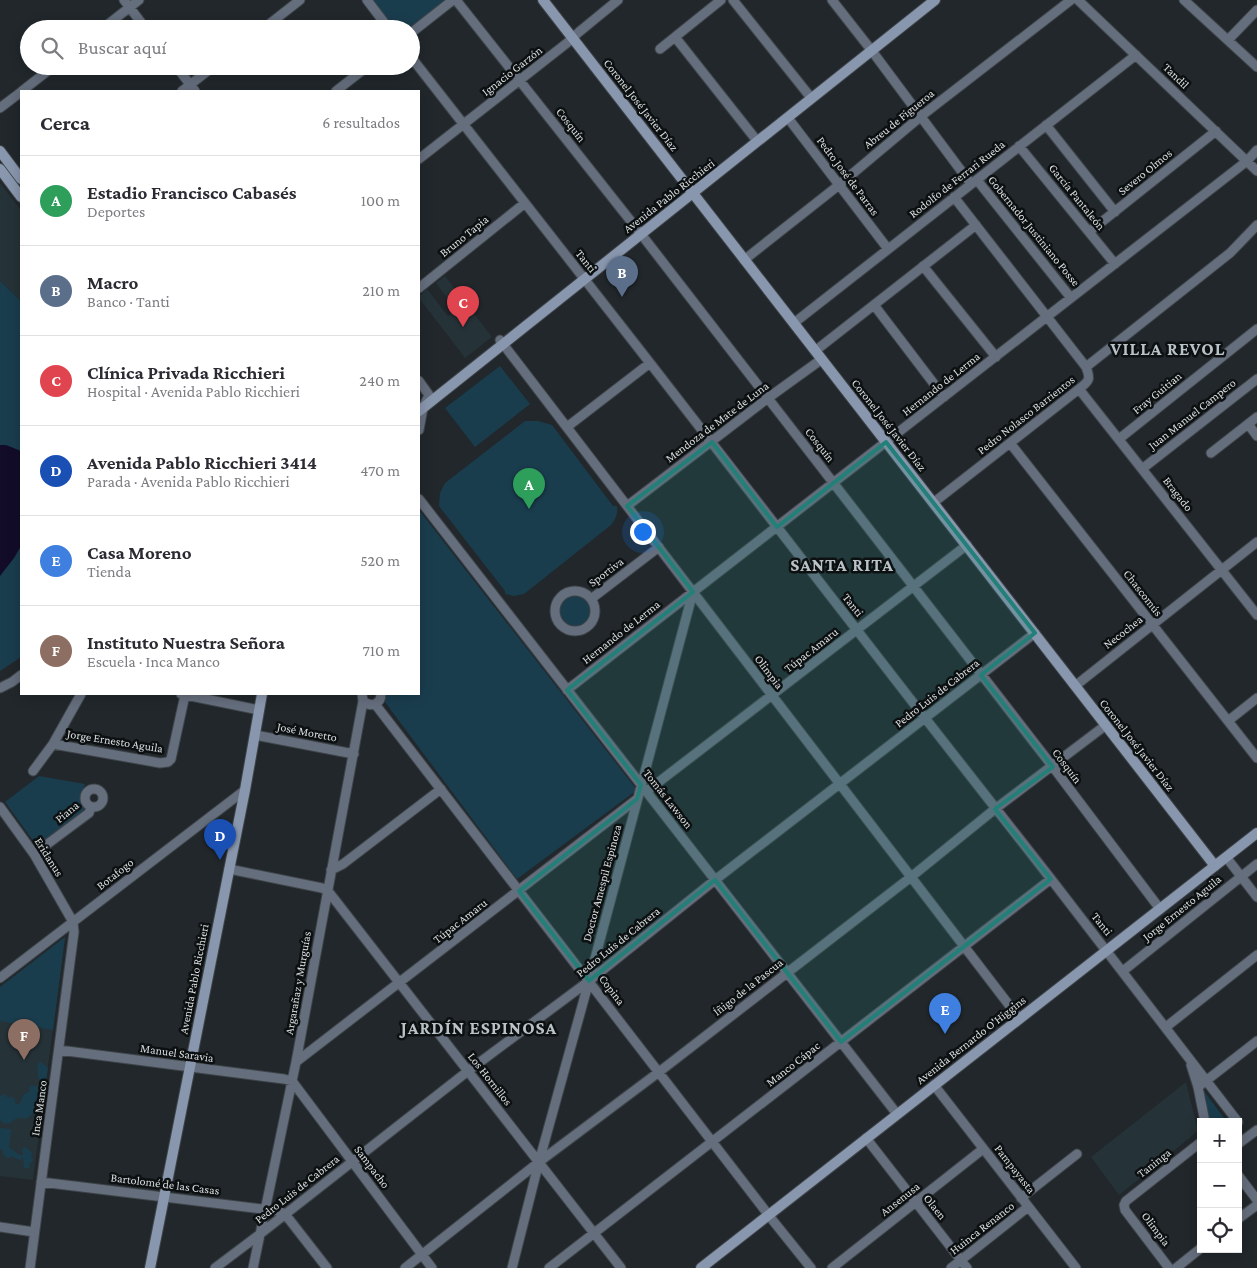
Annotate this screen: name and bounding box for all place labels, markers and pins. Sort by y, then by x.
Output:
pin: B [606,256,638,297]
pin: C [447,286,479,327]
pin: A [513,468,545,509]
pin: D [204,819,236,860]
pin: E [929,993,961,1034]
pin: F [8,1019,40,1060]

